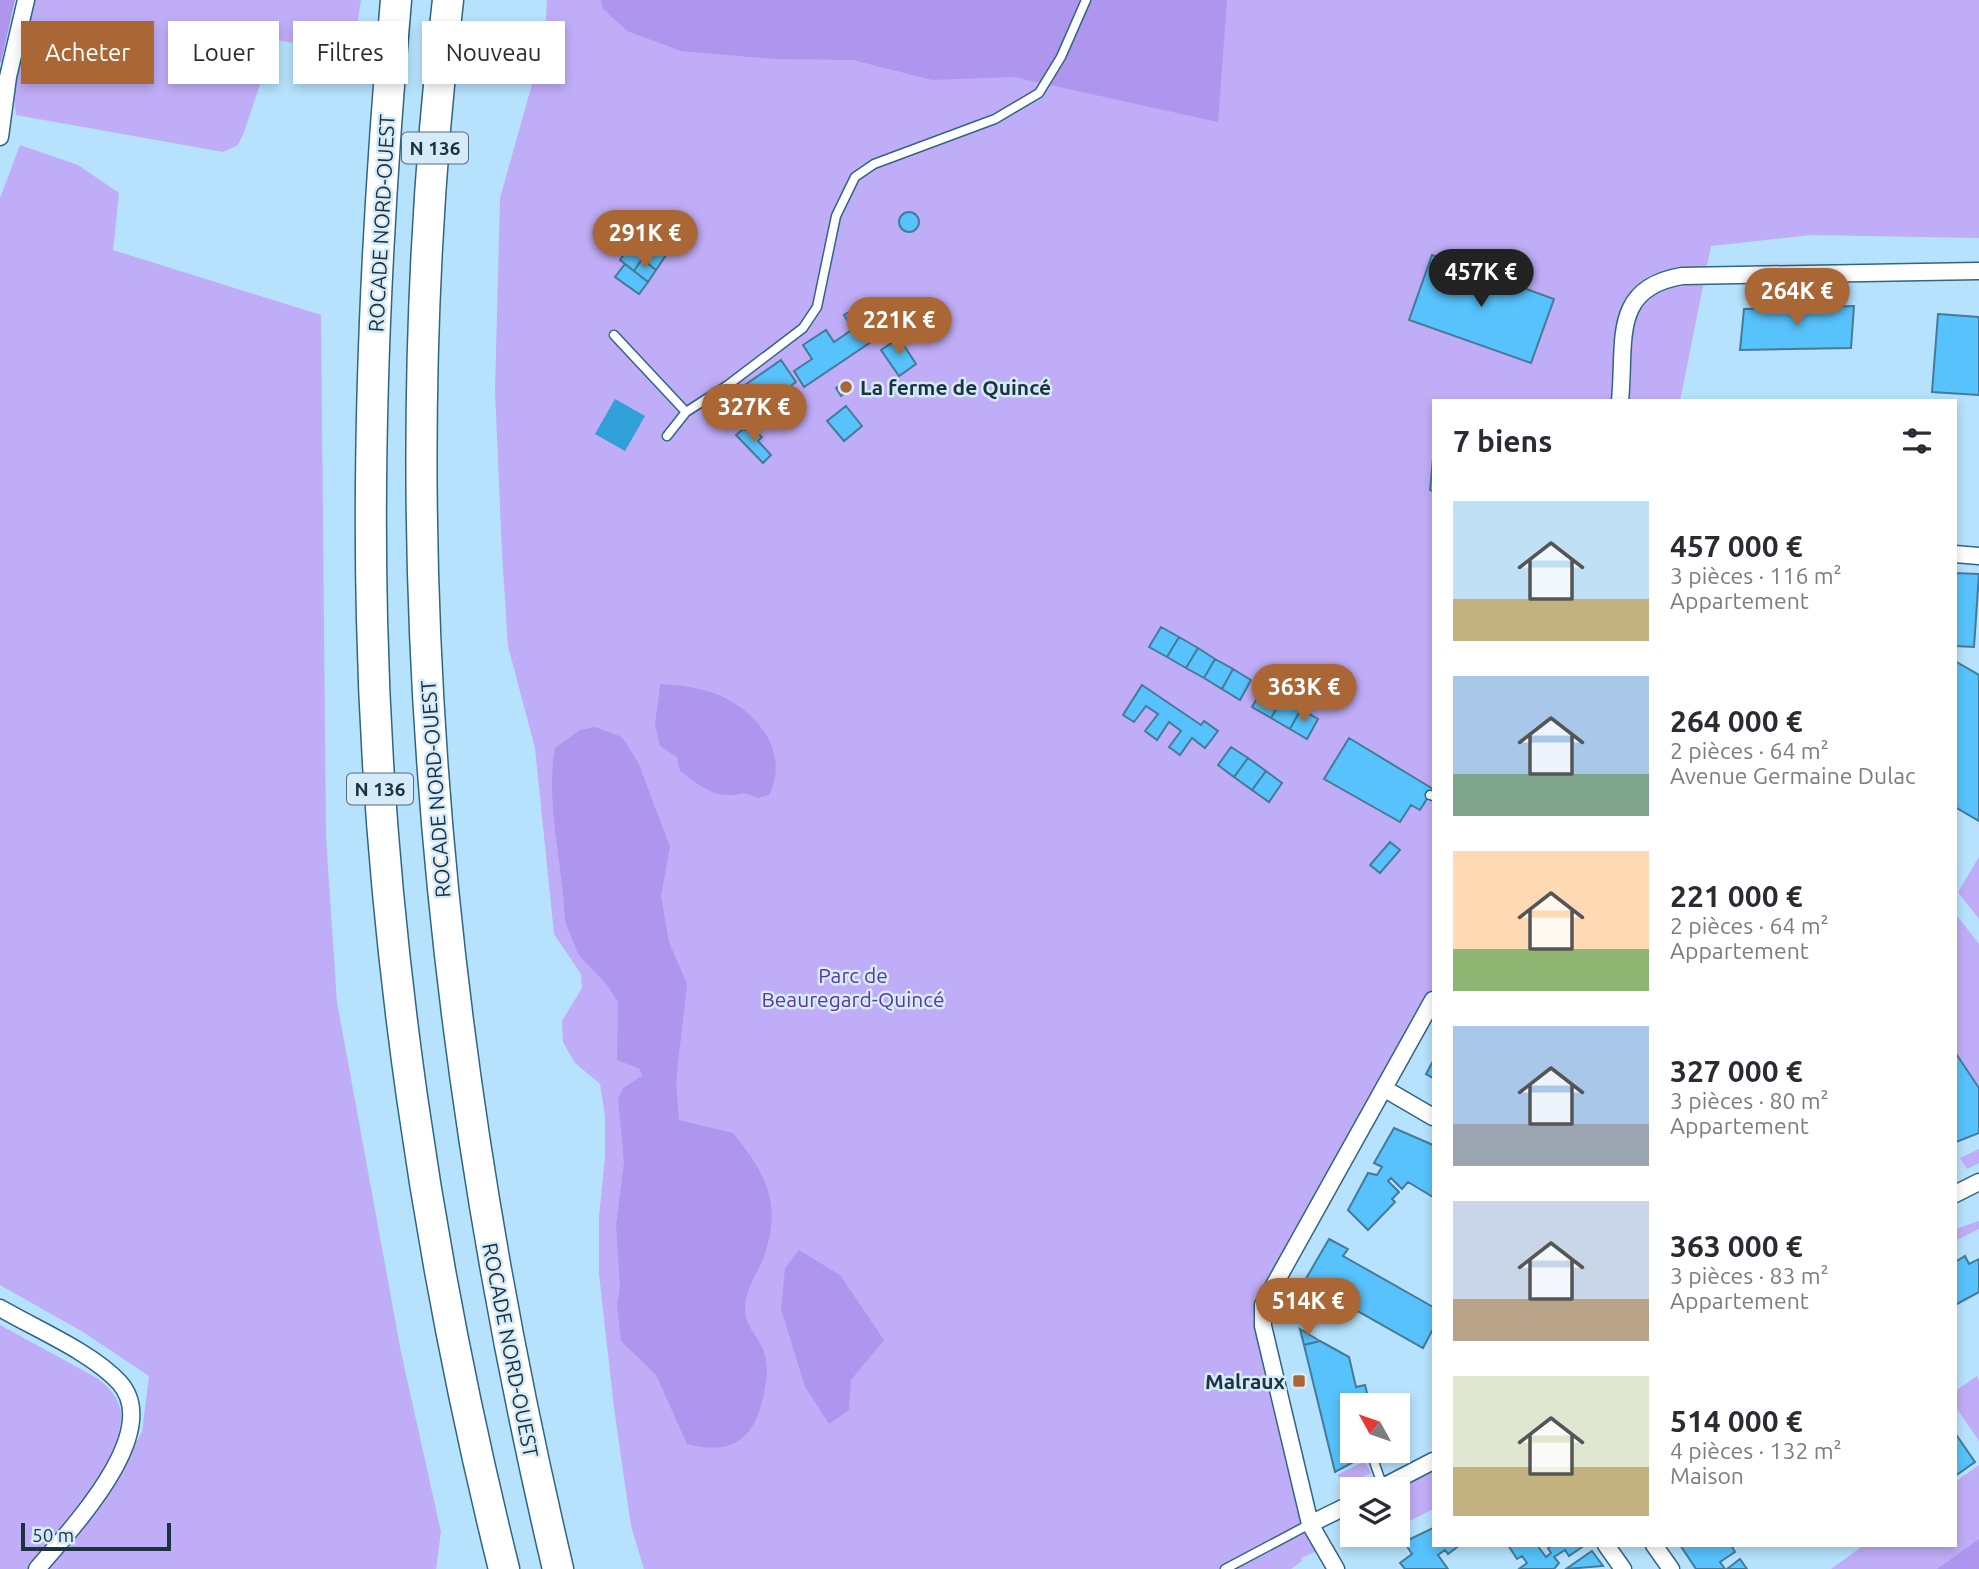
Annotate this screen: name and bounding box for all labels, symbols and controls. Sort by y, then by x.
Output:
chip: Acheter [21,21,154,84]
chip: Louer [168,21,279,84]
chip: Filtres [293,21,408,84]
chip: Nouveau [422,21,565,84]
street label: ROCADE NORD-OUEST [363,113,399,333]
road number: N 136 [402,132,468,164]
pin: 291K € [588,210,702,270]
text: 291K € [609,220,681,245]
pin: 457K € [1424,250,1538,309]
text: 457K € [1445,259,1517,284]
pin: 264K € [1740,268,1854,328]
text: 264K € [1761,278,1833,303]
pin: 221K € [842,298,956,357]
text: 221K € [863,307,935,332]
place label: La ferme de Quincé [860,375,1051,399]
marker: La ferme de Quincé [838,379,854,395]
pin: 327K € [697,384,811,444]
text: 327K € [718,394,790,419]
icon: filters [1898,422,1936,460]
text: 7 biens [1453,424,1552,458]
icon: home [1509,529,1593,613]
text: 457 000 € [1670,529,1803,563]
text: 3 pièces · 116 m² [1670,563,1842,588]
text: Appartement [1670,588,1809,613]
pin: 363K € [1247,664,1361,724]
text: 363K € [1268,674,1340,699]
street label: ROCADE NORD-OUEST [415,679,455,899]
icon: home [1509,704,1593,788]
text: 264 000 € [1670,704,1803,738]
text: 2 pièces · 64 m² [1670,738,1829,763]
text: Avenue Germaine Dulac [1670,763,1916,788]
road number: N 136 [347,774,413,804]
icon: home [1509,879,1593,963]
text: 221 000 € [1670,879,1803,913]
text: 2 pièces · 64 m² [1670,913,1829,938]
text: Appartement [1670,938,1809,963]
park label: Parc de Beauregard-Quincé [761,963,945,1011]
icon: home [1509,1054,1593,1138]
text: 327 000 € [1670,1054,1803,1088]
text: 3 pièces · 80 m² [1670,1088,1829,1113]
text: Appartement [1670,1113,1809,1138]
icon: home [1509,1229,1593,1313]
text: 363 000 € [1670,1229,1803,1263]
street label: ROCADE NORD-OUEST [478,1241,544,1460]
text: 3 pièces · 83 m² [1670,1263,1829,1288]
pin: 514K € [1251,1278,1365,1338]
text: 514K € [1272,1288,1344,1313]
text: Appartement [1670,1288,1809,1313]
place label: Malraux [1205,1369,1286,1393]
marker: Malraux [1291,1373,1307,1389]
north arrow [1340,1393,1410,1463]
map controls [1340,1393,1410,1547]
icon: home [1509,1404,1593,1488]
text: 514 000 € [1670,1404,1803,1438]
text: 4 pièces · 132 m² [1670,1438,1842,1463]
text: Maison [1670,1463,1744,1488]
button: layers [1340,1477,1410,1547]
scale bar [21,1520,172,1552]
text: 50 m [32,1524,74,1546]

